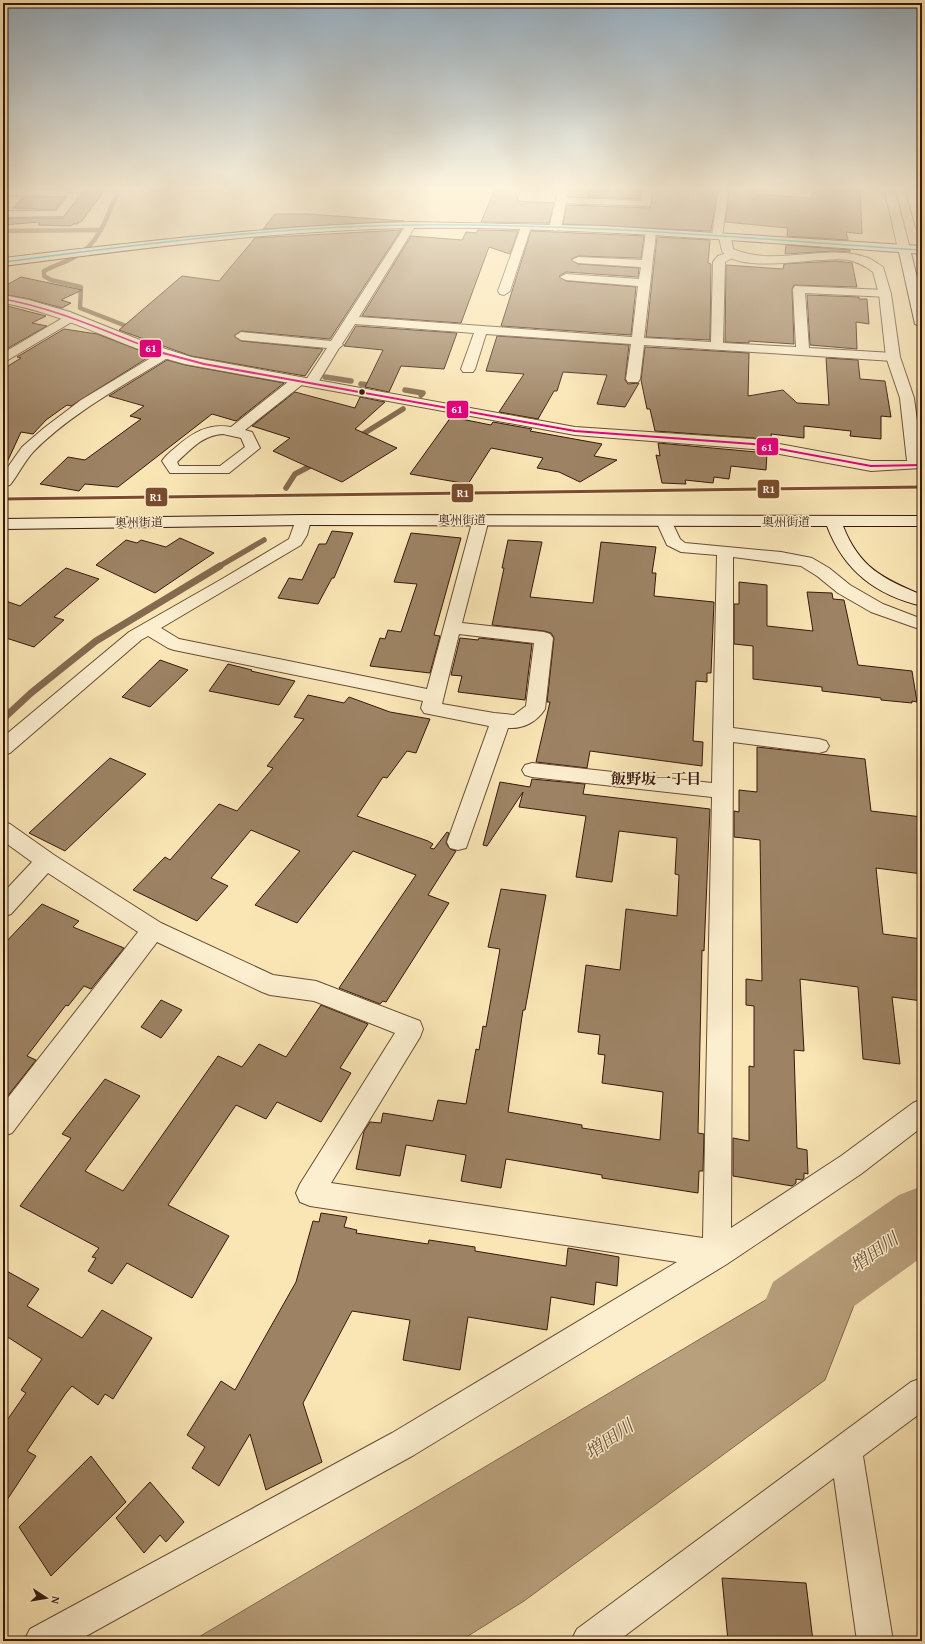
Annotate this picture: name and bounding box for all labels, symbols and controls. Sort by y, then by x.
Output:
line badge: 61 [139,339,162,358]
text: 61 [145,340,157,356]
unlabelled marker [357,387,367,397]
line badge: 61 [446,400,469,419]
text: 61 [451,401,463,417]
line badge: 61 [756,437,779,456]
text: 61 [761,439,773,455]
line badge: R1 [757,479,780,499]
text: R1 [763,481,776,497]
line badge: R1 [451,483,474,503]
text: R1 [457,485,470,501]
line badge: R1 [145,487,168,507]
text: R1 [150,489,163,505]
street label: 奥州街道 [438,511,486,528]
street label: 奥州街道 [115,513,163,531]
street label: 奥州街道 [762,513,810,530]
district label: 飯野坂一丁目 [611,768,701,789]
water label: 増田川 [844,1224,905,1279]
water label: 増田川 [579,1411,640,1466]
north arrow [26,1578,66,1618]
text: N [47,1595,64,1606]

